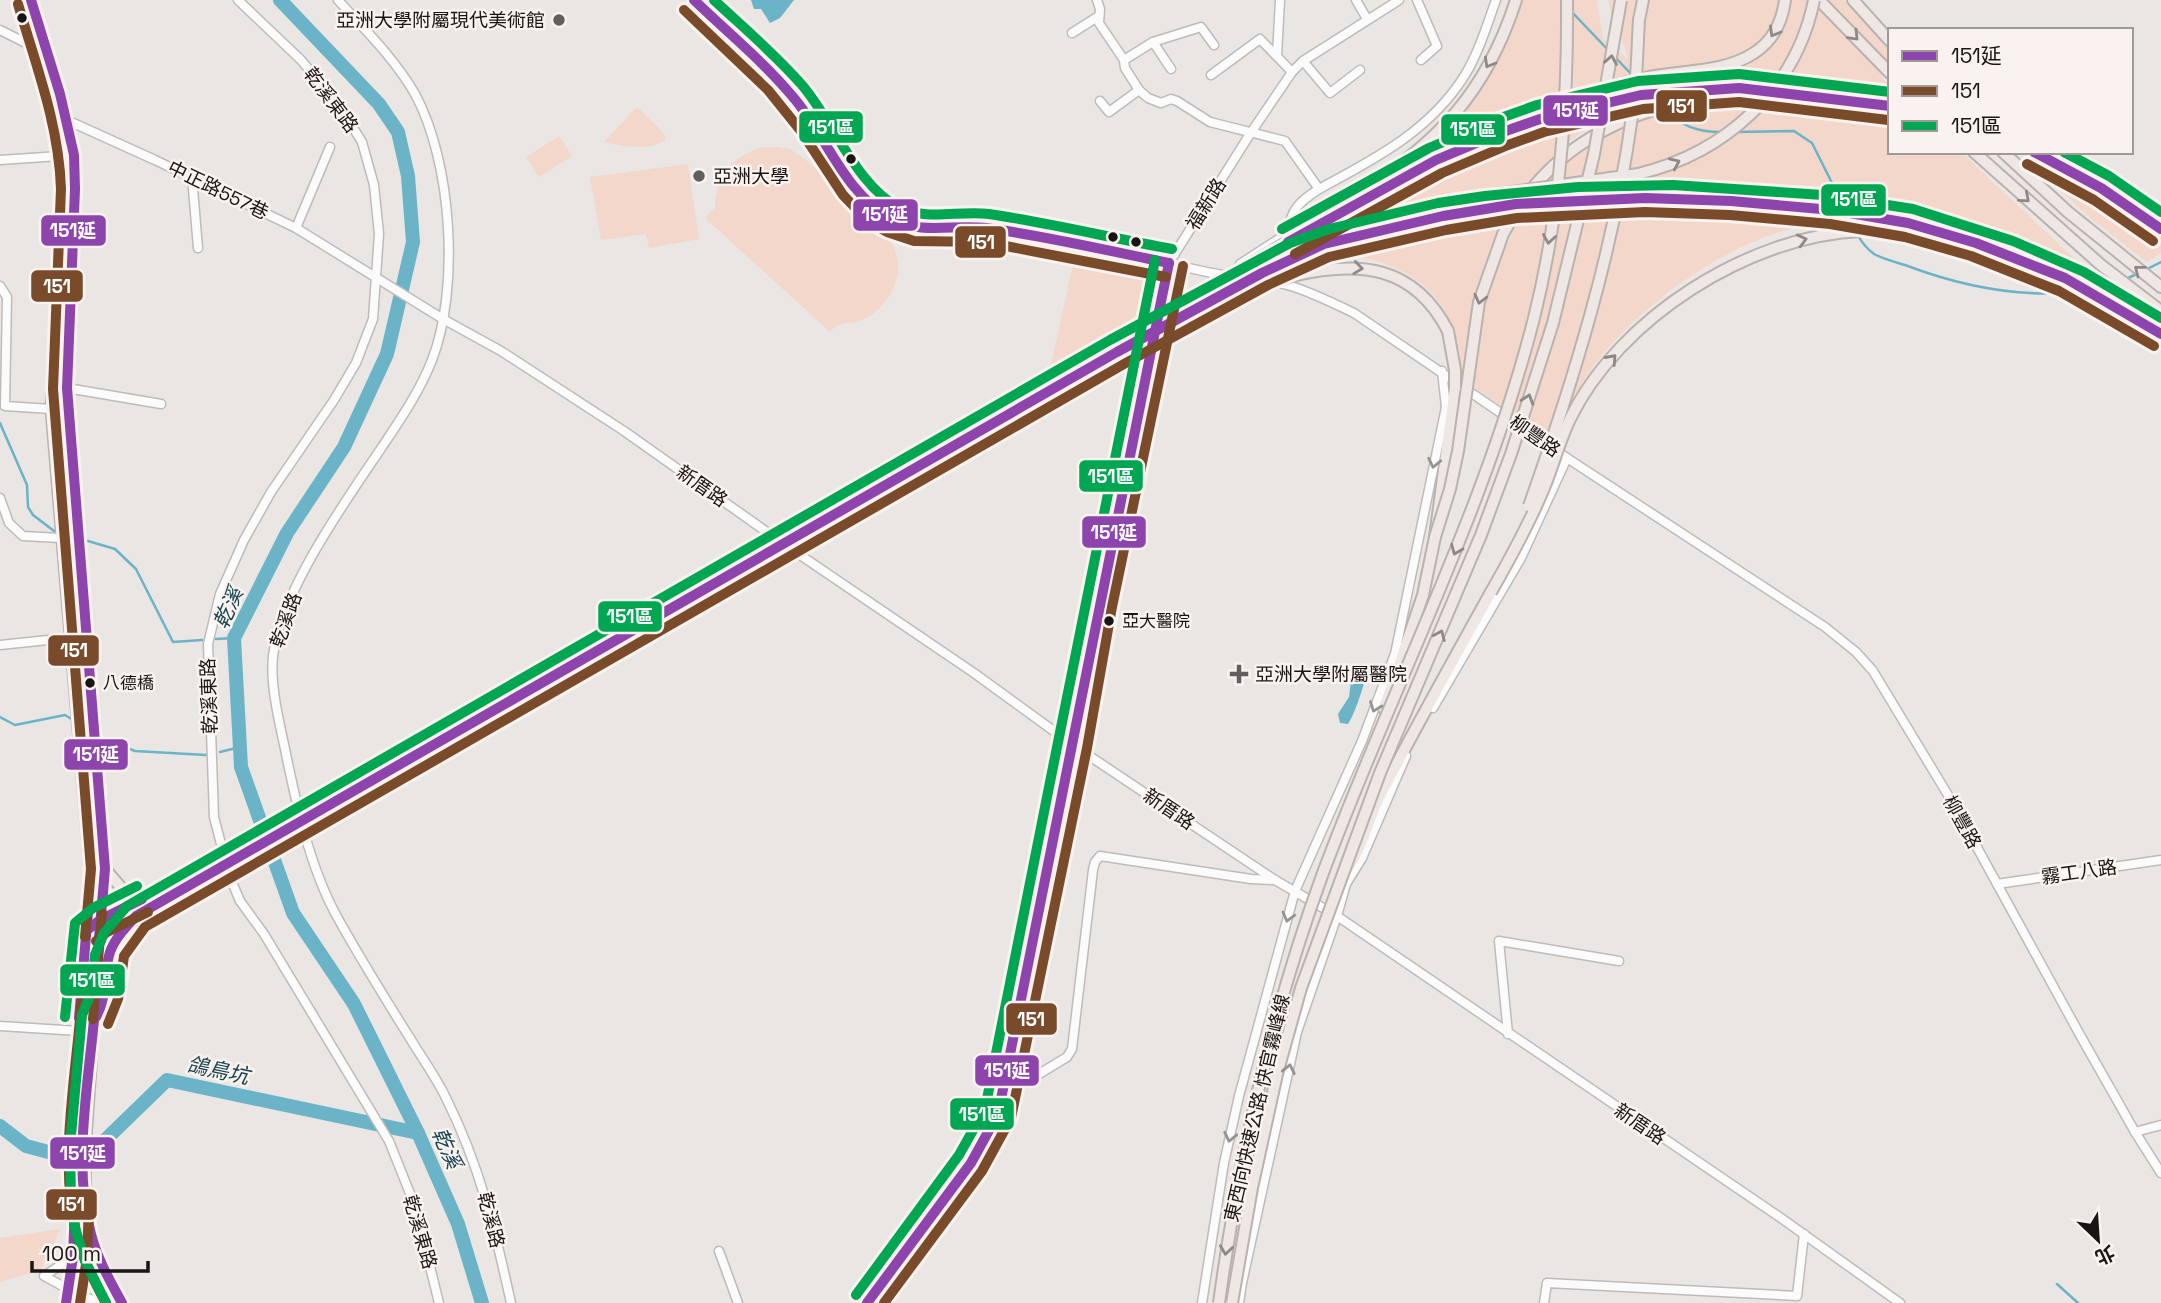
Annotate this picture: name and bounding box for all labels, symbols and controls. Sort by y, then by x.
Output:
place label: 亞洲大學附屬現代美術館 [336,8,545,33]
unlabelled marker [15,11,29,25]
marker: 亞洲大學附屬現代美術館 [551,12,567,28]
one-way arrow [1770,24,1783,37]
one-way arrow [1846,28,1859,41]
legend [1888,28,2133,154]
text: 151延 [1951,42,2002,69]
one-way arrow [1603,54,1618,66]
one-way arrow [1484,55,1497,68]
street label: 乾溪東路 [298,62,364,138]
text: 151 [1951,77,1981,104]
line badge: 151 [1655,89,1708,123]
line badge: 151延 [1542,94,1609,127]
text: 151 [1667,94,1695,119]
text: 151延 [1552,98,1600,123]
line badge: 151區 [798,110,864,144]
text: 151區 [1951,112,2002,139]
line badge: 151區 [1440,113,1506,146]
text: 151區 [807,115,855,140]
text: 151區 [1449,117,1497,142]
unlabelled marker [844,152,858,166]
street label: 中正路557巷 [163,155,273,225]
one-way arrow [1667,157,1680,171]
place label: 亞洲大學 [713,164,789,189]
marker: 亞洲大學 [691,168,707,184]
street label: 福新路 [1180,173,1232,235]
line badge: 151區 [1820,183,1887,217]
text: 151區 [1830,187,1878,212]
one-way arrow [2017,190,2030,202]
line badge: 151延 [852,198,919,232]
text: 151延 [861,202,909,227]
line badge: 151延 [40,214,107,247]
text: 151延 [49,218,97,243]
line badge: 151 [954,225,1007,259]
text: 151 [967,230,995,255]
unlabelled marker [1106,230,1120,244]
one-way arrow [1542,233,1557,245]
one-way arrow [1796,234,1808,248]
unlabelled marker [1129,235,1143,249]
one-way arrow [1352,261,1364,276]
one-way arrow [2135,265,2147,278]
line badge: 151 [30,269,84,303]
text: 151 [43,274,71,299]
one-way arrow [1474,293,1488,305]
one-way arrow [1604,354,1616,367]
one-way arrow [1520,394,1535,406]
street label: 柳豐路 [1504,409,1566,463]
one-way arrow [1428,457,1443,469]
street label: 新厝路 [671,459,733,513]
line badge: 151區 [1078,459,1144,493]
text: 151區 [1087,464,1135,489]
line badge: 151延 [1081,515,1147,549]
text: 151延 [1090,520,1138,545]
one-way arrow [1451,543,1465,555]
water label: 乾溪 [207,581,250,633]
street label: 乾溪路 [265,589,307,651]
line badge: 151區 [597,600,663,633]
text: 151區 [606,604,654,629]
place label: 亞大醫院 [1122,610,1190,632]
marker: 亞大醫院 [1102,614,1116,628]
one-way arrow [1432,630,1446,643]
line badge: 151 [47,634,100,667]
text: 151 [60,638,88,663]
street label: 乾溪東路 [195,658,223,734]
place label: 亞洲大學附屬醫院 [1255,662,1407,687]
marker: 亞洲大學附屬醫院 [1229,664,1249,684]
place label: 八德橋 [103,672,154,694]
marker: 八德橋 [83,676,97,690]
one-way arrow [1369,701,1383,713]
line badge: 151延 [63,738,129,771]
text: 151延 [72,742,120,767]
street label: 新厝路 [1138,783,1200,835]
street label: 柳豐路 [1937,791,1987,853]
street label: 霧工八路 [2040,854,2118,890]
one-way arrow [1281,911,1296,923]
line badge: 151區 [59,963,126,997]
text: 151區 [68,968,116,993]
street label: 東西向快速公路 快官霧峰線 [1219,992,1295,1224]
line badge: 151 [1005,1002,1058,1036]
text: 151 [1017,1007,1045,1032]
water label: 鴿鳥坑 [184,1050,255,1090]
line badge: 151延 [974,1054,1040,1087]
text: 151延 [983,1058,1031,1083]
one-way arrow [1280,1063,1295,1075]
line badge: 151區 [949,1097,1015,1131]
street label: 新厝路 [1609,1098,1671,1150]
text: 151區 [958,1102,1006,1127]
water label: 乾溪 [426,1123,469,1175]
one-way arrow [1224,1131,1238,1143]
line badge: 151延 [49,1136,116,1170]
text: 151延 [59,1141,107,1166]
line badge: 151 [45,1188,98,1221]
street label: 乾溪路 [472,1189,510,1251]
text: 151 [57,1192,85,1217]
street label: 乾溪東路 [398,1192,442,1272]
north arrow [2063,1205,2133,1275]
scale bar [32,1230,147,1274]
text: 100 m [42,1240,101,1267]
text: 北 [2091,1240,2119,1270]
one-way arrow [1219,1244,1234,1256]

